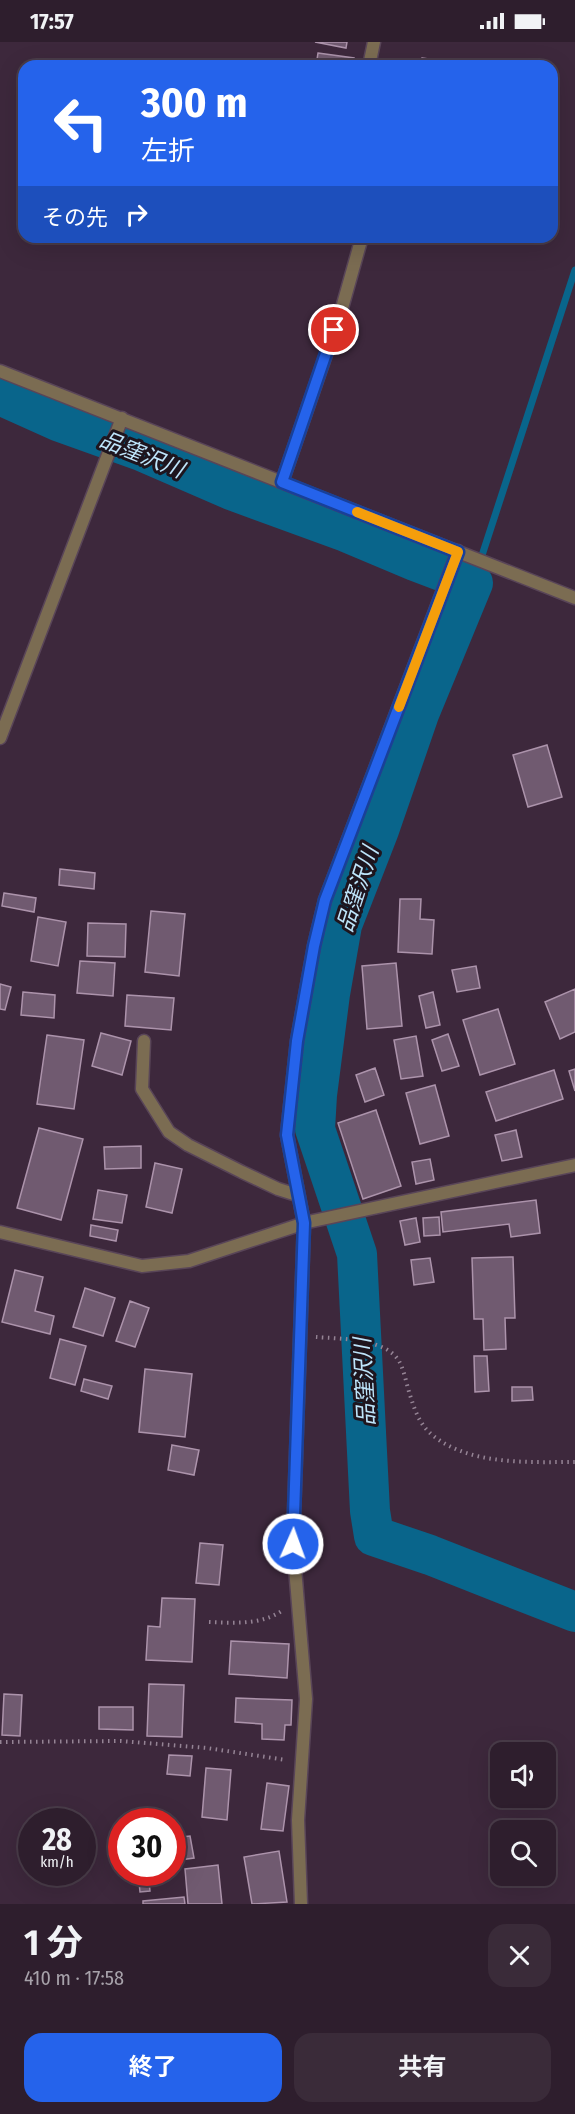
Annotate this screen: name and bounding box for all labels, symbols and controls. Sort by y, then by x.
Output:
text: 17:57 [30,8,74,35]
text: 300 m [141,78,248,128]
icon: left [42,84,120,162]
text: 左折 [141,135,195,167]
icon: right [120,198,153,231]
text: その先 [42,204,108,231]
pin [308,304,359,355]
icon: arrive [317,313,350,346]
water label: 品窪沢川 [96,425,190,484]
water label: 品窪沢川 [331,841,385,935]
water label: 品窪沢川 [349,1335,380,1427]
position arrow [261,1512,325,1576]
map controls [490,1742,556,1886]
button: sound [490,1742,556,1808]
speed limit sign: 30 [108,1808,186,1886]
button: search [490,1820,556,1886]
text: 28 [42,1822,72,1858]
text: km/h [40,1853,74,1871]
text: 1 分 [24,1921,83,1965]
button: close [488,1924,551,1987]
text: 410 m · 17:58 [24,1966,124,1990]
button: 終了 [24,2033,282,2102]
button: 共有 [294,2033,551,2102]

